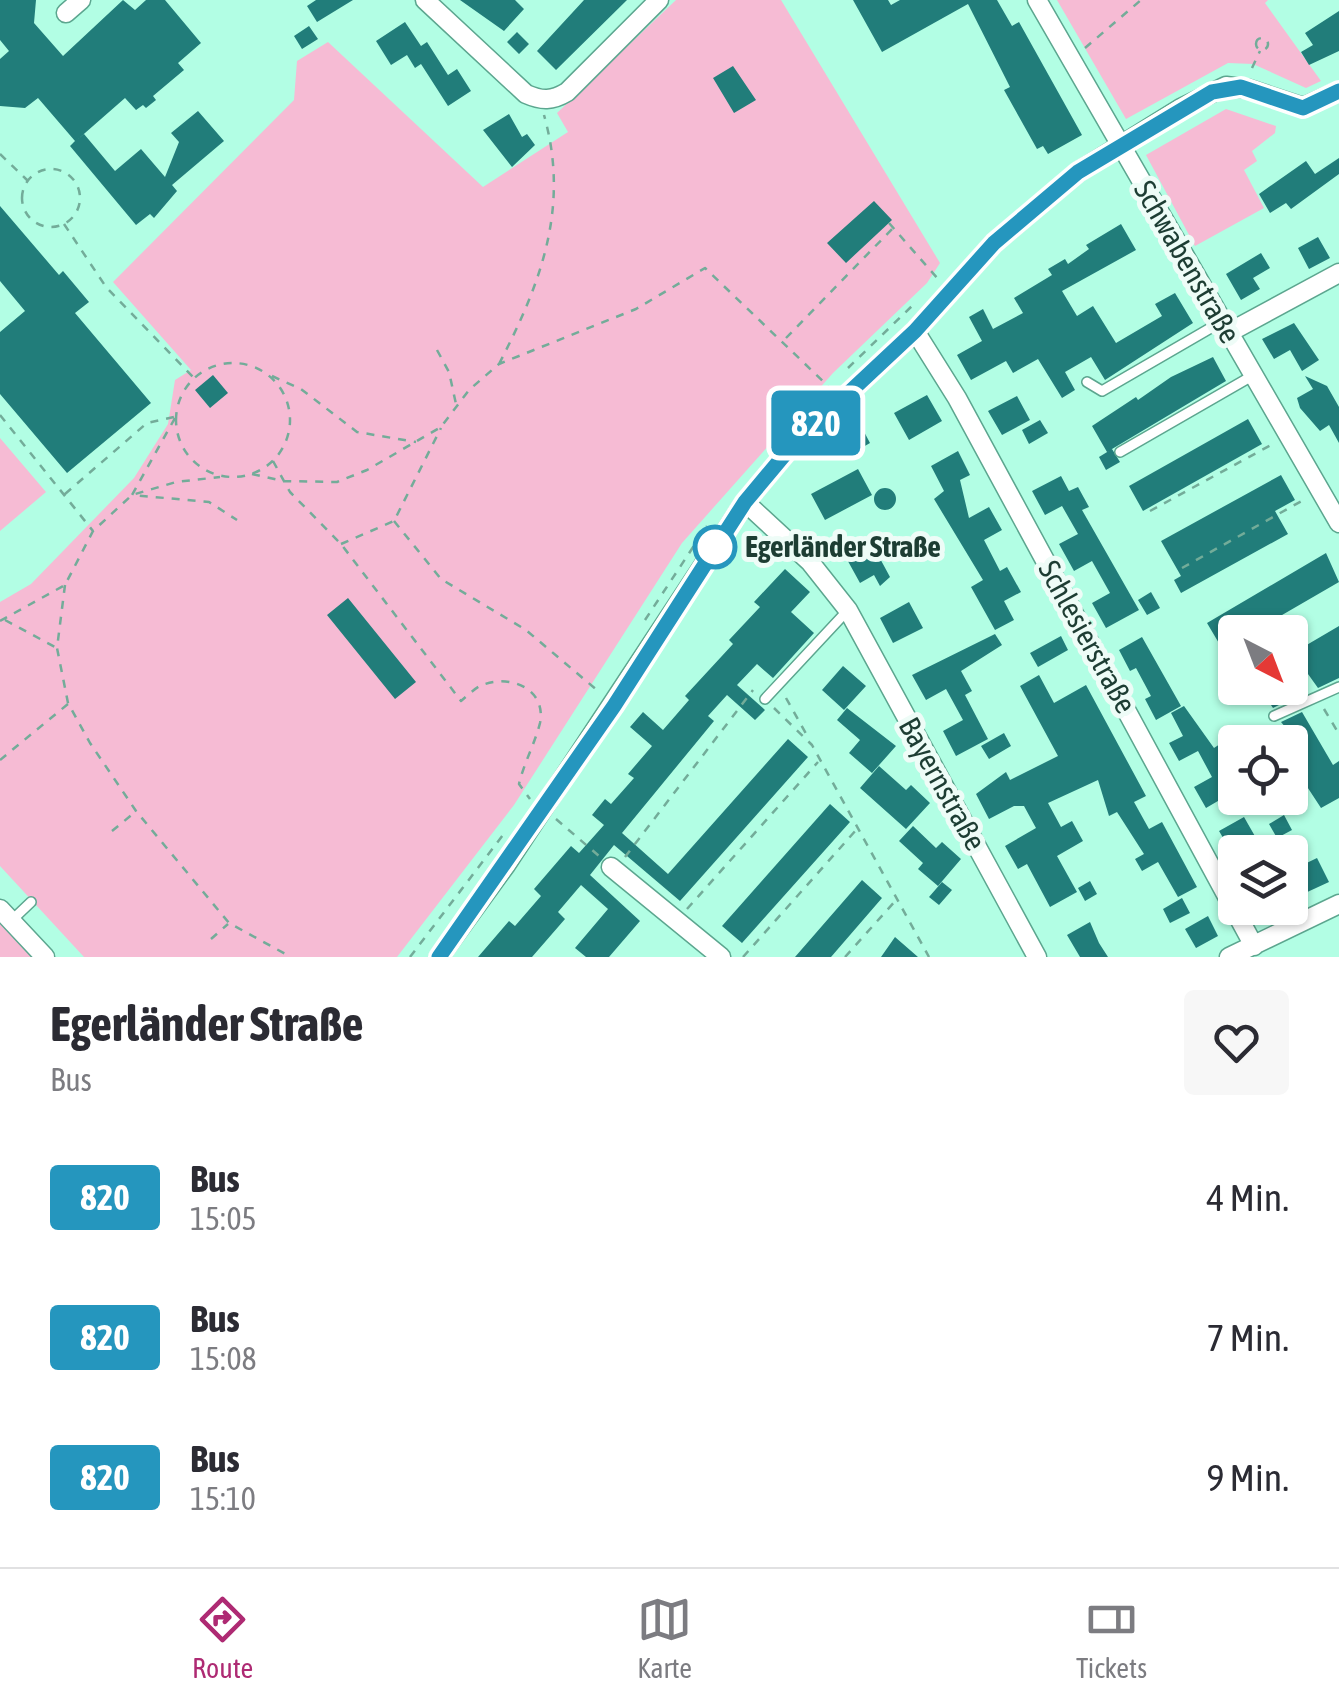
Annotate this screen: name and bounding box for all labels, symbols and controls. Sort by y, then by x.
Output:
street label: Schwabenstraße [1128,174,1248,349]
line badge: 820 [758,390,874,456]
text: 820 [791,403,841,443]
marker: Egerländer Straße [694,526,736,568]
place label: Egerländer Straße [745,529,941,563]
street label: Schlesierstraße [1032,555,1144,719]
north arrow [1218,615,1308,705]
map controls [1218,615,1308,925]
street label: Bayernstraße [893,711,993,856]
button: locate [1218,725,1308,815]
button: layers [1218,835,1308,925]
button: heart [1184,990,1289,1095]
text: Egerländer Straße [50,996,364,1051]
text: Bus [50,1061,92,1098]
text: Bus [190,1157,240,1200]
text: 4 Min. [1207,1176,1289,1219]
text: 820 [80,1177,130,1217]
text: 15:05 [190,1200,257,1237]
text: Bus [190,1297,240,1340]
text: 7 Min. [1207,1316,1289,1359]
text: 820 [80,1317,130,1357]
text: 15:08 [190,1340,257,1377]
text: Bus [190,1437,240,1480]
text: 9 Min. [1207,1456,1289,1499]
text: 820 [80,1457,130,1497]
text: 15:10 [190,1480,256,1517]
tab: Route [192,1592,253,1684]
tab: Karte [637,1592,692,1684]
tab: Tickets [1076,1592,1147,1684]

